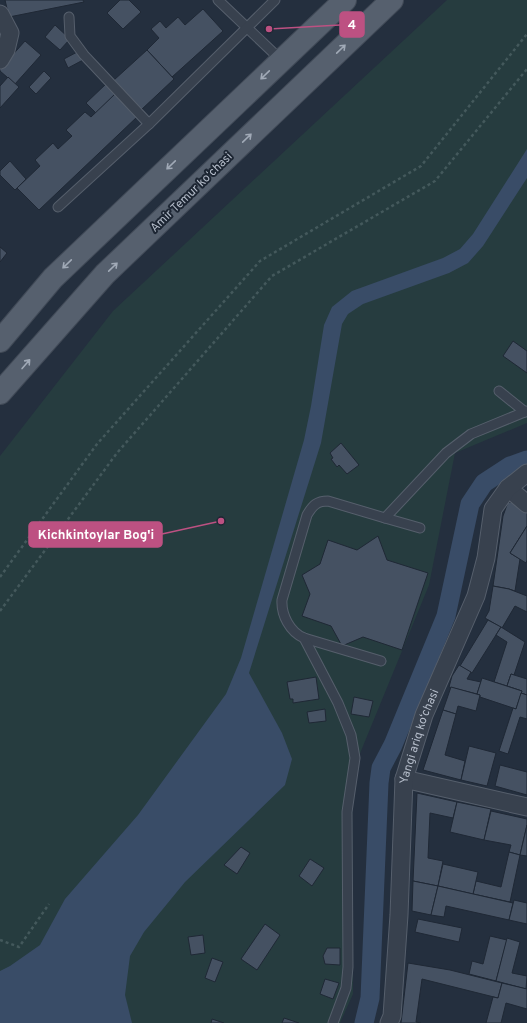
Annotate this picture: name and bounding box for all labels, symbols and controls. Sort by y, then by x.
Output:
callout: 4 [340,12,364,37]
text: 4 [348,18,356,34]
one-way arrow [336,44,346,53]
one-way arrow [261,70,271,79]
one-way arrow [242,134,252,143]
street label: Amir Temur koʻchasi [147,149,236,236]
one-way arrow [166,160,176,170]
one-way arrow [62,259,72,269]
one-way arrow [107,263,117,272]
one-way arrow [21,358,30,369]
callout: Kichkintoylar Bog'i [29,522,162,547]
text: Kichkintoylar Bog'i [38,528,154,544]
street label: Yangi ariq ko‘chasi [397,687,443,784]

